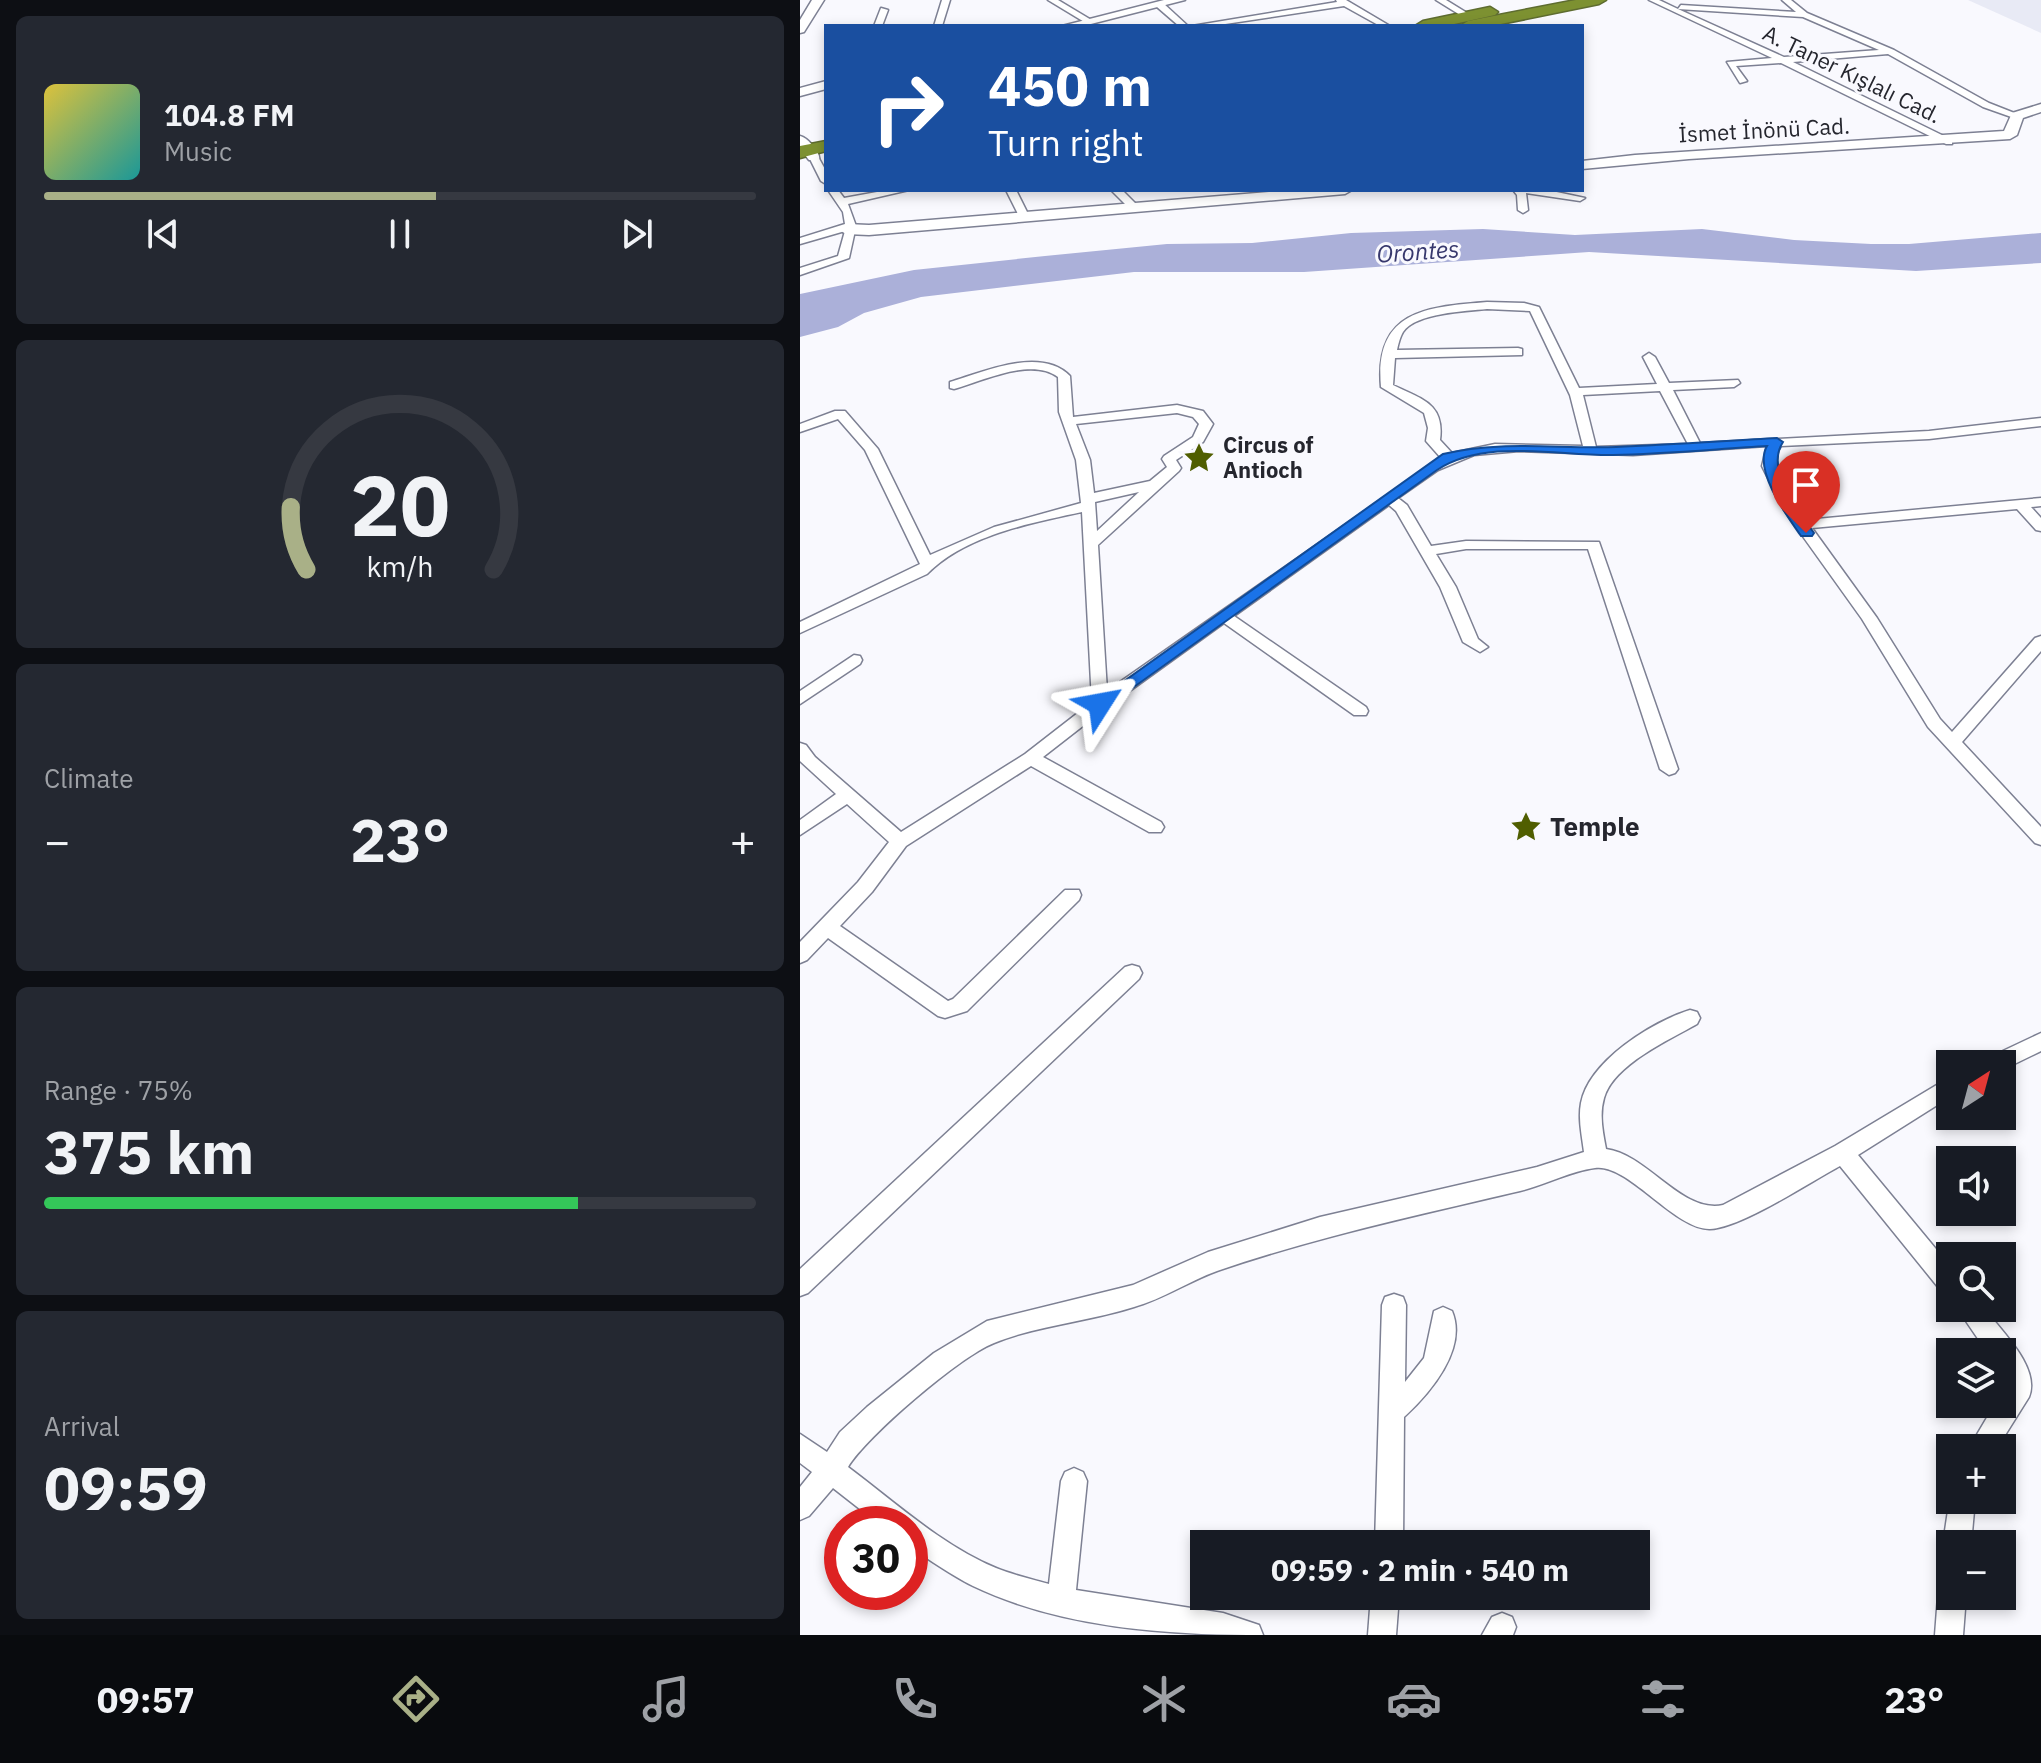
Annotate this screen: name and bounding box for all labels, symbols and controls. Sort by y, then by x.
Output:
street label: A. Taner Kışlalı Cad. [1758,18,1946,129]
text: 450 m [988,49,1152,121]
icon: right [856,56,960,160]
text: 104.8 FM [164,95,295,134]
street label: İsmet İnönü Cad. [1677,111,1850,148]
text: Turn right [988,119,1144,166]
text: Music [164,134,232,168]
icon: previous [141,212,185,256]
icon: pause [378,212,422,256]
icon: next [615,212,659,256]
water label: Orontes [1376,232,1460,270]
place label: Circus of Antioch [1223,430,1313,484]
place icon: Circus of Antioch [1182,441,1216,475]
text: 20 [350,450,450,558]
pin [1772,451,1840,533]
icon: arrive [1784,463,1828,507]
text: km/h [366,548,434,585]
position arrow [1058,662,1142,746]
text: Climate [44,761,134,795]
text: 23° [350,800,450,879]
place label: Temple [1550,809,1640,843]
place icon: Temple [1509,810,1543,844]
text: − [44,812,70,869]
text: + [730,812,756,869]
north arrow [1936,1050,2016,1130]
map controls [1936,1050,2016,1610]
text: Range · 75% [44,1073,193,1107]
text: 375 km [44,1112,254,1191]
button: sound [1936,1146,2016,1226]
button: search [1936,1242,2016,1322]
button: layers [1936,1338,2016,1418]
text: Arrival [44,1409,120,1443]
button: + [1936,1434,2016,1514]
text: 09:59 [44,1448,208,1527]
speed limit sign: 30 [824,1506,928,1610]
button: − [1936,1530,2016,1610]
text: 09:59 · 2 min · 540 m [1271,1550,1569,1589]
icon: directions [388,1671,444,1727]
icon: music [638,1671,694,1727]
icon: phone [887,1671,943,1727]
icon: climate [1136,1671,1192,1727]
icon: car [1386,1671,1442,1727]
icon: filters [1635,1671,1691,1727]
text: 09:57 [97,1676,195,1723]
text: 23° [1884,1676,1944,1723]

